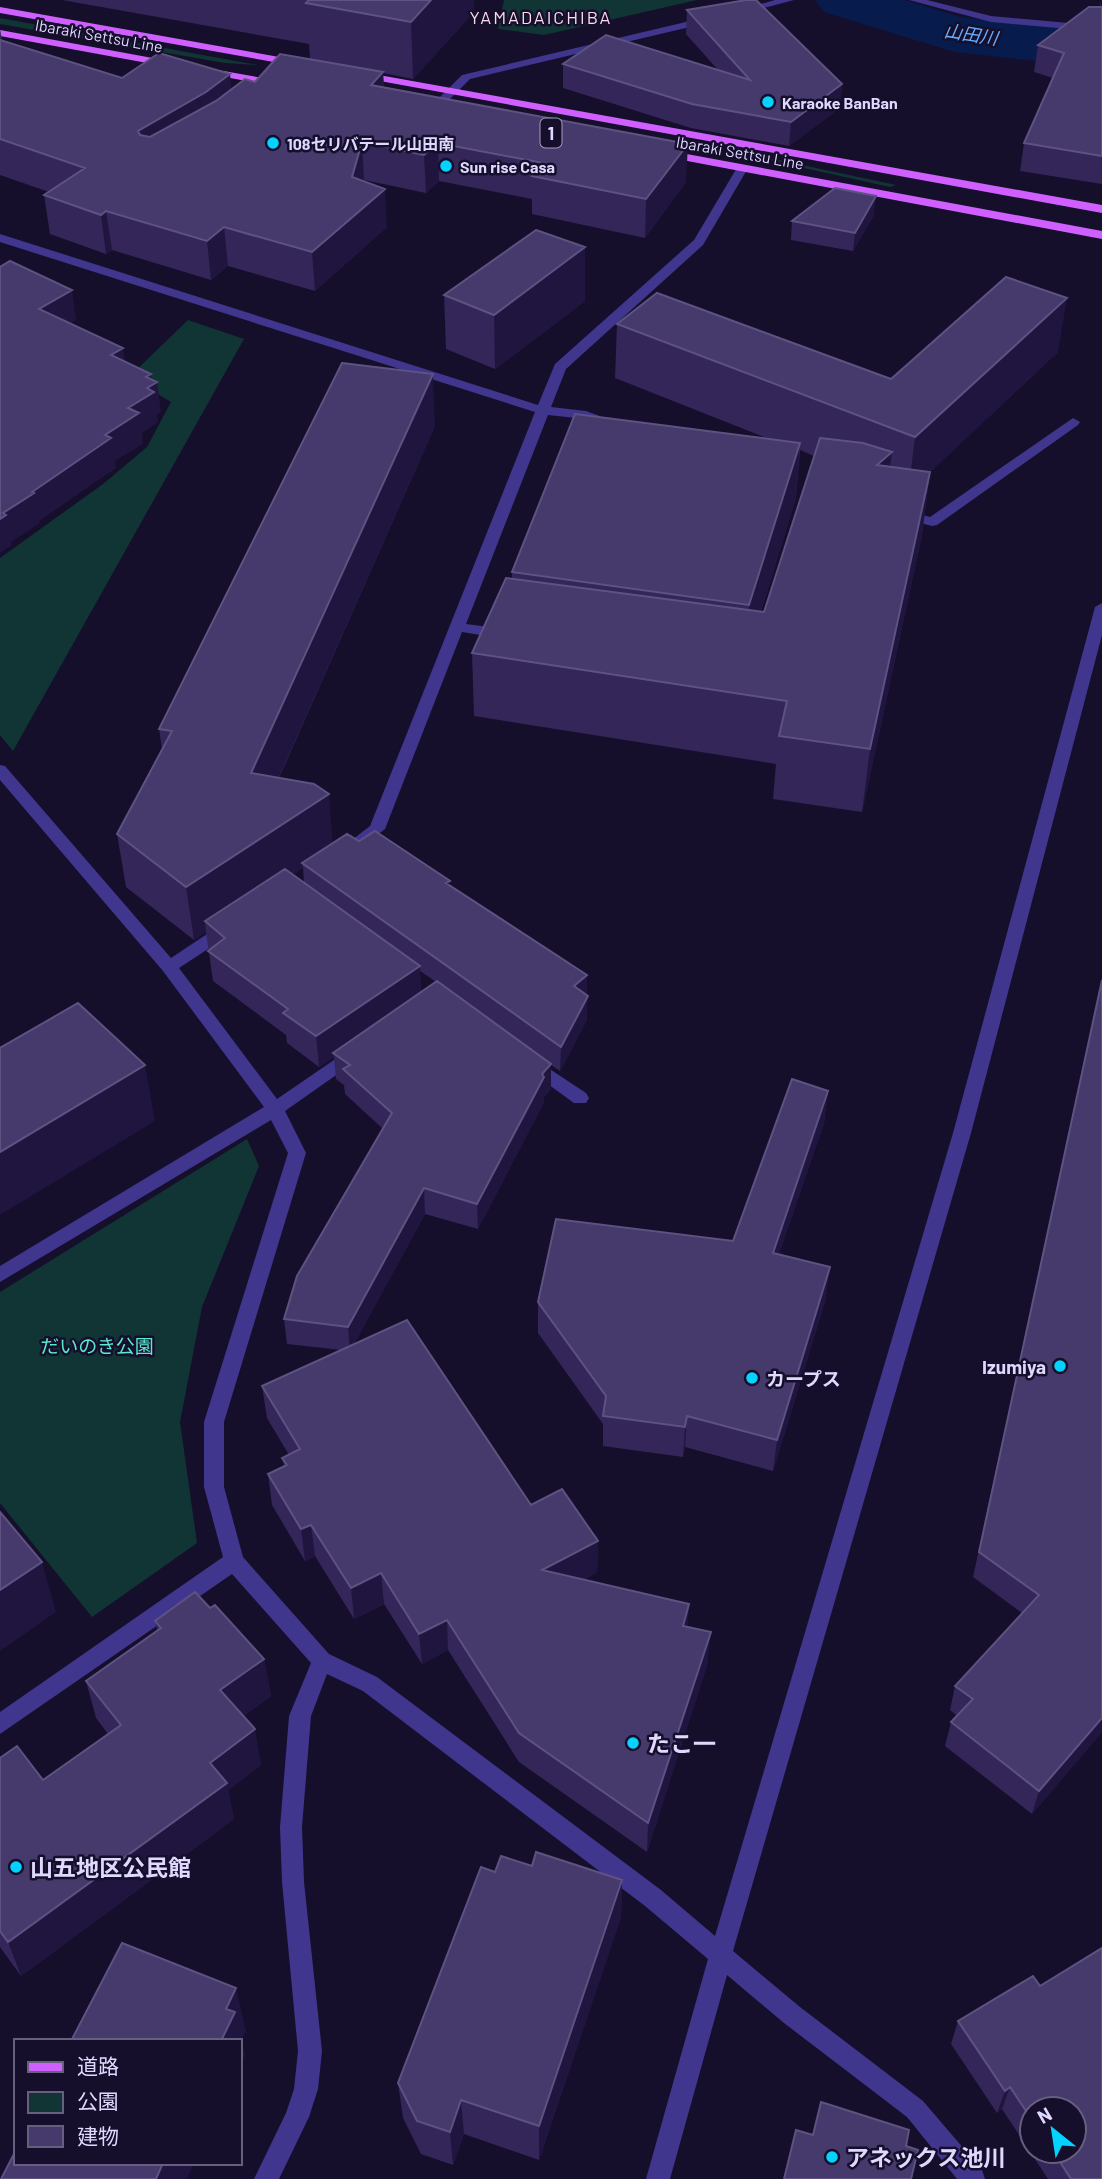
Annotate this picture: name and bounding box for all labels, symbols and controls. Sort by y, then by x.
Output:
district label: YAMADAICHIBA [470,6,612,28]
street label: Ibaraki Settsu Line [34,14,164,56]
water label: 山田川 [943,19,1001,49]
place label: Karaoke BanBan [782,93,898,112]
marker: Karaoke BanBan [760,94,776,110]
road number: 1 [540,118,562,148]
street label: Ibaraki Settsu Line [675,131,805,173]
place label: 108セリバテール山田南 [287,134,454,153]
marker: 108セリバテール山田南 [265,135,281,151]
place label: Sun rise Casa [460,157,555,176]
marker: Sun rise Casa [438,158,454,174]
park label: だいのき公園 [40,1334,154,1357]
place label: Izumiya [982,1355,1046,1378]
marker: Izumiya [1052,1358,1068,1374]
place label: カープス [766,1367,841,1390]
marker: カープス [744,1370,760,1386]
place label: たこ一 [647,1729,716,1757]
marker: たこ一 [625,1735,641,1751]
place label: 山五地区公民館 [30,1853,191,1881]
marker: 山五地区公民館 [8,1859,24,1875]
legend [14,2039,242,2165]
text: 道路 [77,2053,119,2078]
text: 公園 [77,2088,119,2113]
north arrow [1018,2095,1088,2165]
text: N [1033,2102,1055,2128]
text: 建物 [77,2123,119,2148]
place label: アネックス池川 [846,2143,1006,2171]
marker: アネックス池川 [824,2149,840,2165]

